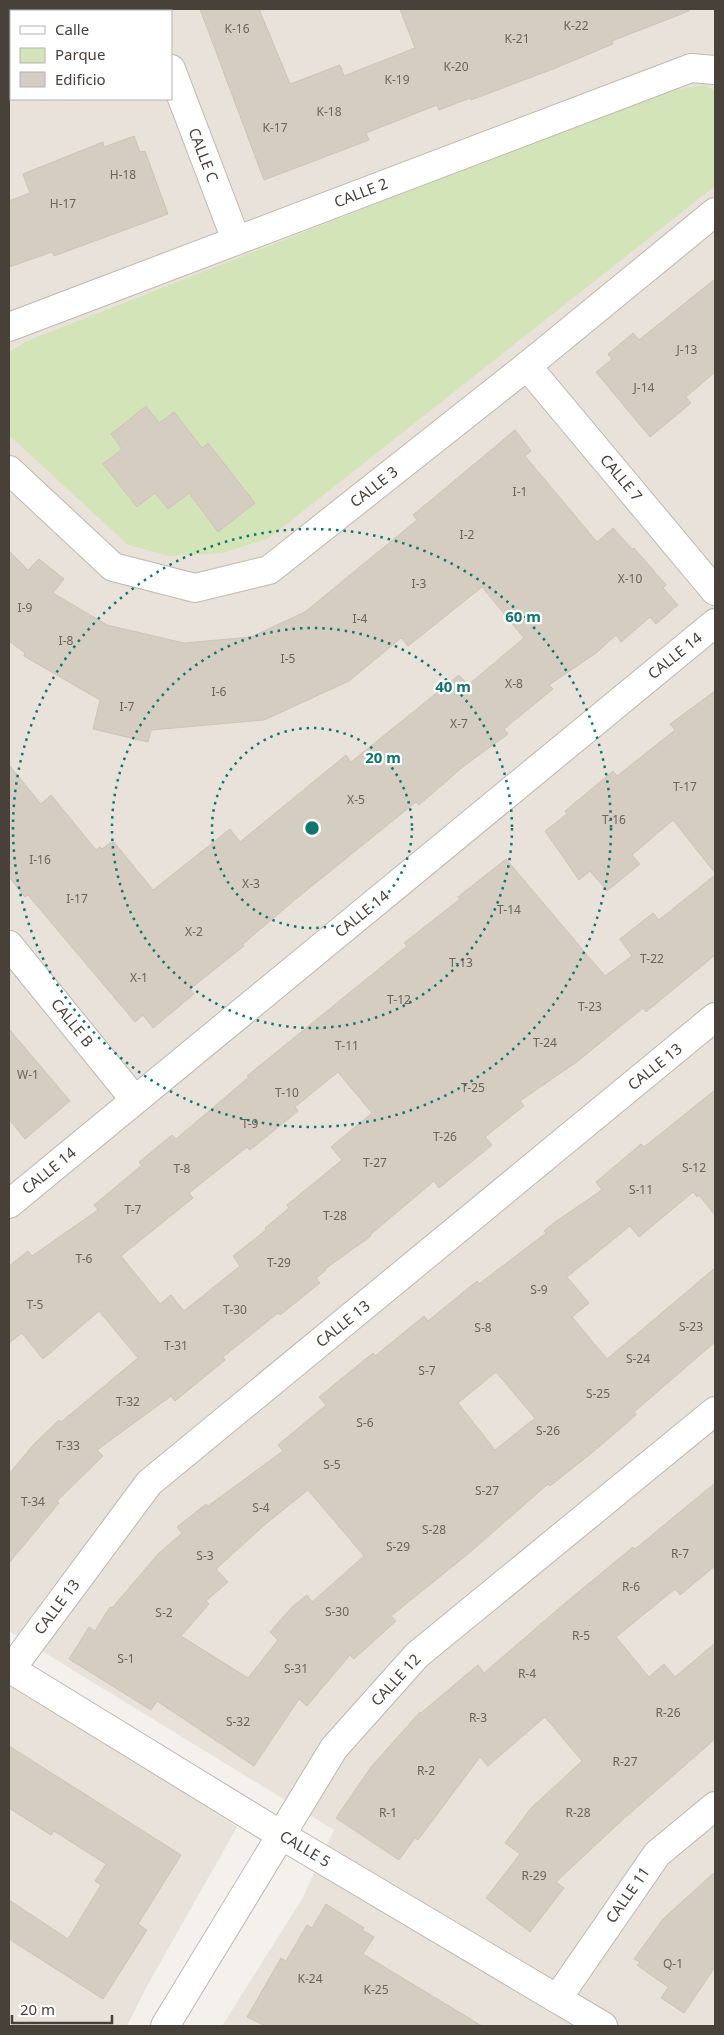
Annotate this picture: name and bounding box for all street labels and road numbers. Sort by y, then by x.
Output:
street label: CALLE C [184,125,224,185]
street label: CALLE 2 [331,173,390,211]
street label: CALLE 7 [596,450,647,505]
street label: CALLE 3 [345,461,401,511]
street label: CALLE 14 [643,627,706,683]
street label: CALLE 14 [330,885,393,941]
street label: CALLE B [47,994,98,1051]
street label: CALLE 13 [623,1038,686,1094]
street label: CALLE 14 [17,1142,80,1198]
street label: CALLE 13 [311,1295,374,1351]
street label: CALLE 13 [29,1575,84,1638]
street label: CALLE 12 [366,1649,424,1710]
street label: CALLE 5 [277,1825,334,1871]
street label: CALLE 11 [601,1862,654,1926]

